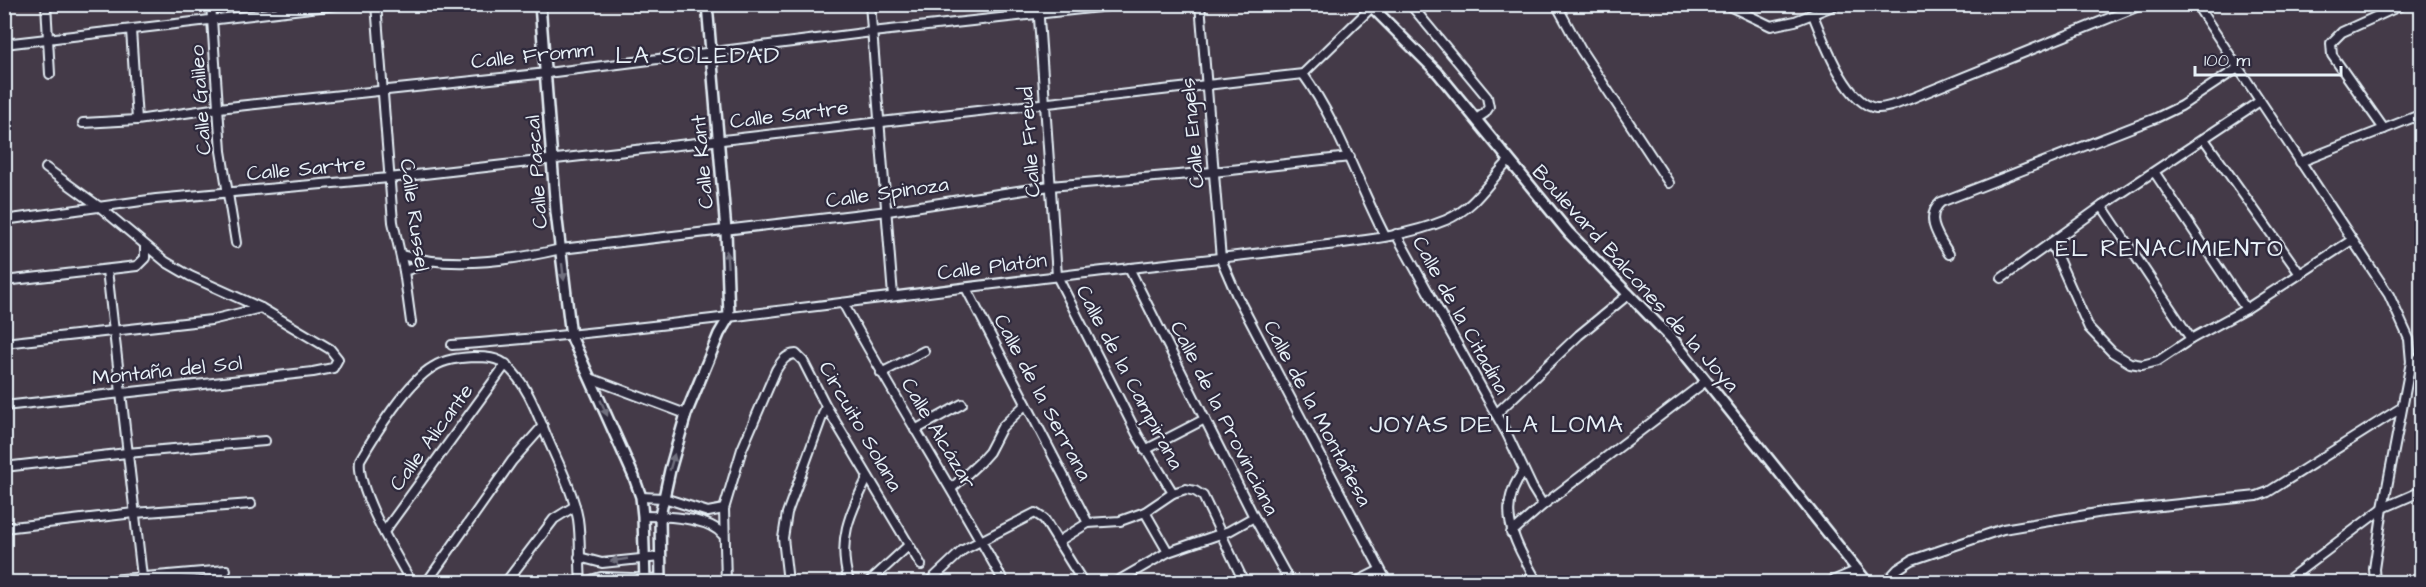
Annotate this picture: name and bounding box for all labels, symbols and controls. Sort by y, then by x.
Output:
street label: Calle Fromm [470,35,595,76]
district label: LA SOLEDAD [615,39,781,73]
scale bar [2195,39,2340,77]
street label: Calle Galileo [182,44,219,156]
text: 100 m [2204,48,2250,73]
street label: Calle Engels [1173,76,1214,189]
street label: Calle Freud [1011,85,1048,198]
street label: Calle Sartre [728,93,850,136]
street label: Calle Kant [684,113,721,210]
street label: Calle Pascal [518,114,555,230]
street label: Calle Sartre [245,149,367,188]
street label: Calle Russel [392,157,437,273]
street label: Boulevard Balcones de la Joya [1524,158,1746,400]
street label: Calle Spinoza [824,169,951,216]
street label: Calle de la Citadina [1405,231,1516,400]
district label: EL RENACIMIENTO [2055,232,2285,266]
street label: Calle Platón [936,245,1048,288]
one-way arrow [723,249,732,268]
one-way arrow [558,263,568,282]
street label: Calle de la Campirana [1068,280,1191,475]
street label: Calle de la Serrana [986,309,1099,486]
street label: Calle de la Montañesa [1256,315,1379,512]
street label: Calle de la Provinciana [1163,316,1286,521]
street label: Montaña del Sol [90,348,244,393]
street label: Circuito Solana [812,356,910,497]
street label: Calle Alcázar [894,372,983,495]
street label: Calle Alicante [383,378,480,497]
one-way arrow [599,400,608,417]
district label: JOYAS DE LA LOMA [1370,408,1624,442]
one-way arrow [668,453,677,471]
one-way arrow [609,556,628,565]

